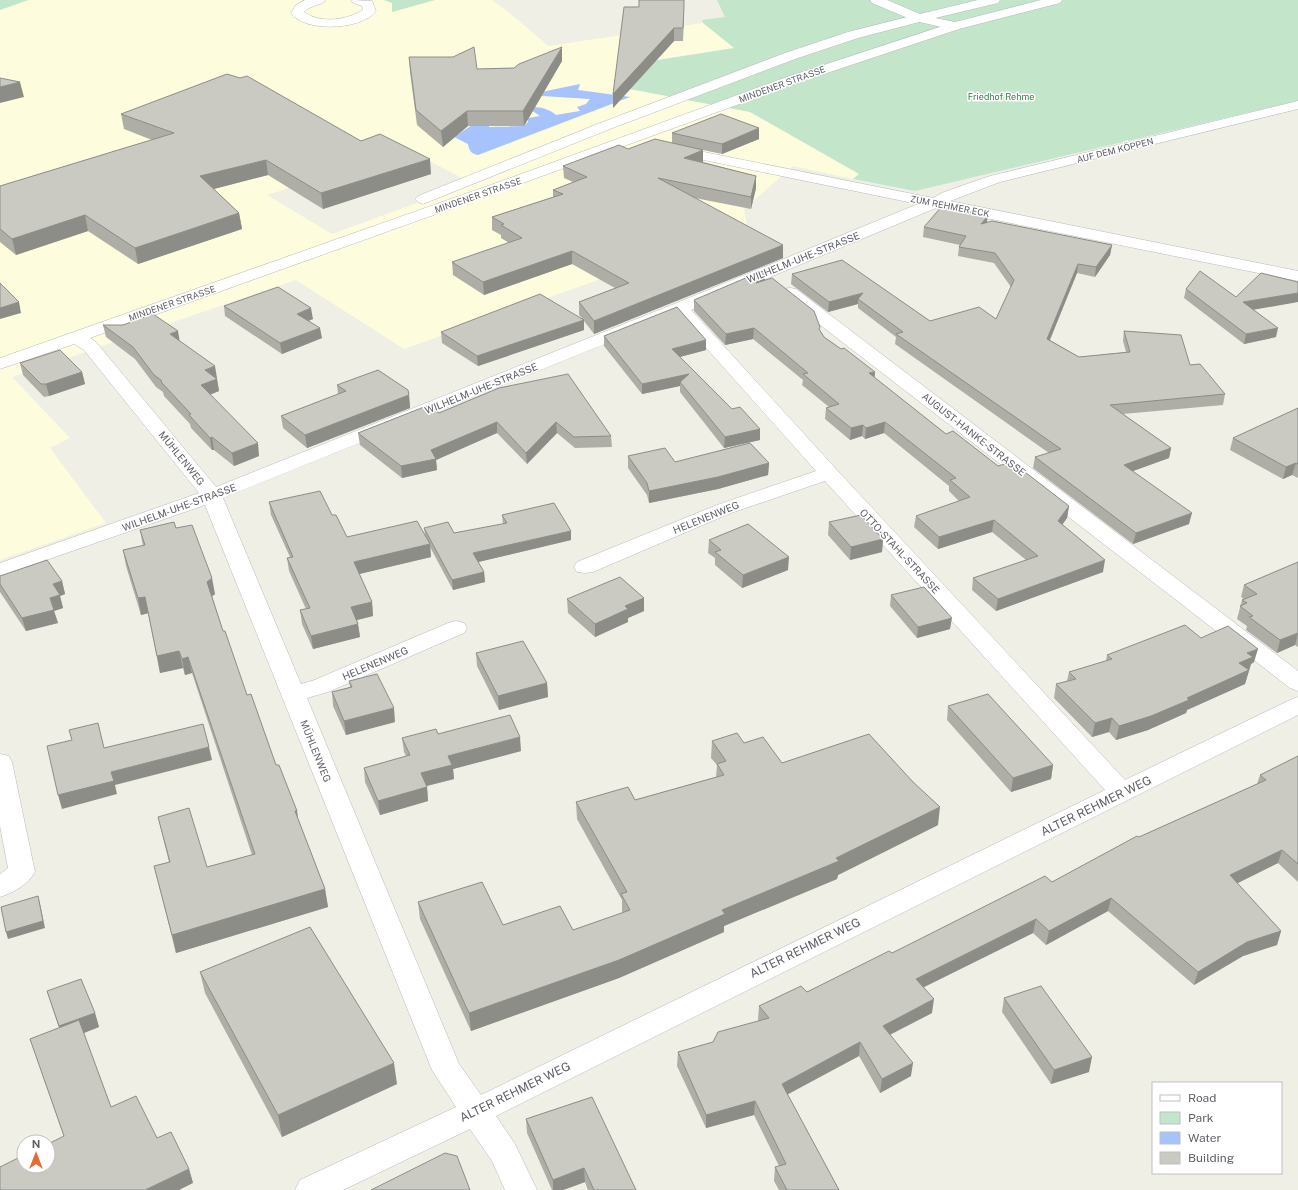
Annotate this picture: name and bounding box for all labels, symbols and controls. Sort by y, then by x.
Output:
street label: MINDENER STRASSE [737,63,827,105]
park label: Friedhof Rehme [968,91,1034,102]
street label: AUF DEM KÖPPEN [1076,135,1154,165]
street label: MINDENER STRASSE [433,175,523,215]
street label: ZUM REHMER ECK [909,193,991,219]
street label: WILHELM-UHE-STRASSE [745,229,861,285]
street label: MINDENER STRASSE [127,283,217,323]
street label: WILHELM-UHE-STRASSE [423,360,539,416]
street label: AUGUST-HANKE-STRASSE [920,390,1028,478]
street label: MÜHLENWEG [157,429,207,487]
street label: WILHELM-UHE-STRASSE [120,481,238,533]
street label: HELENENWEG [671,498,741,536]
street label: OTTO-STAHL-STRASSE [858,506,942,596]
street label: HELENENWEG [340,644,410,682]
street label: MÜHLENWEG [298,718,334,784]
street label: ALTER REHMER WEG [1038,773,1154,839]
street label: ALTER REHMER WEG [747,915,863,981]
street label: ALTER REHMER WEG [457,1059,573,1125]
legend [1152,1082,1282,1174]
text: Road [1188,1091,1216,1105]
text: Park [1188,1111,1214,1125]
text: Water [1188,1131,1222,1145]
north arrow [16,1134,56,1174]
text: N [32,1138,40,1150]
text: Building [1188,1151,1234,1165]

